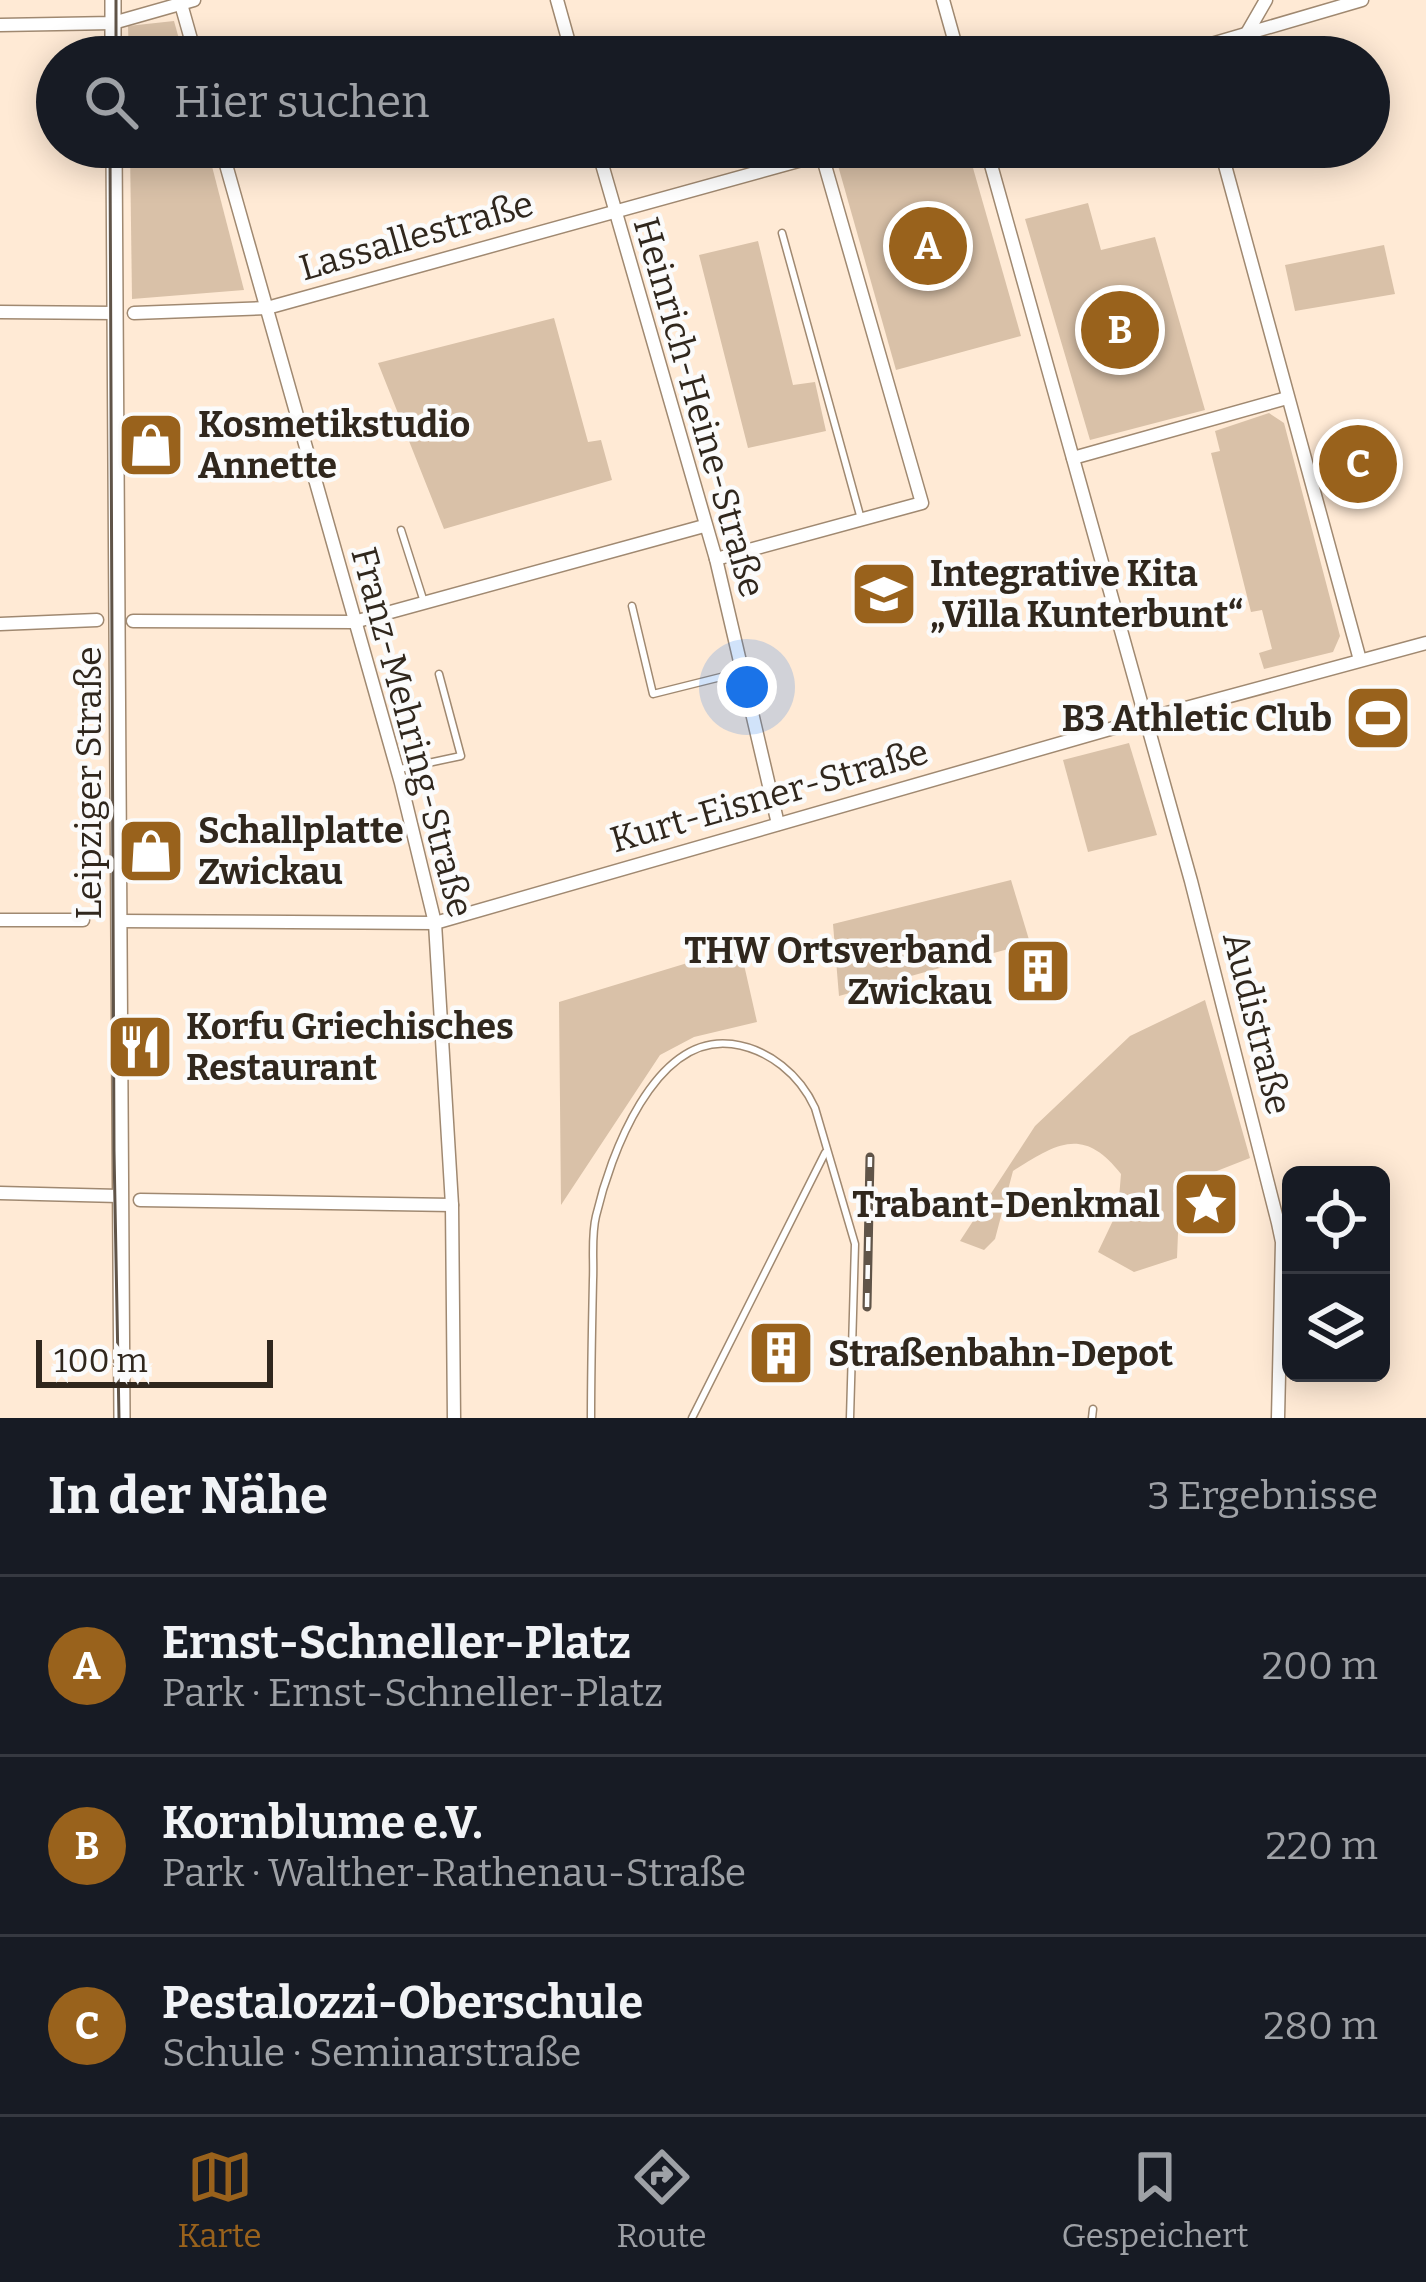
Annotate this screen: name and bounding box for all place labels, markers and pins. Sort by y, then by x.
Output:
pin: A [889,201,967,291]
pin: B [1081,285,1159,375]
place label: Kosmetikstudio Annette [198,403,470,488]
shop icon: Kosmetikstudio Annette [116,410,186,480]
pin: C [1319,419,1397,509]
place label: Integrative Kita „Villa Kunterbunt“ [930,552,1243,637]
school or university icon: Integrative Kita „Villa Kunterbunt“ [849,559,919,629]
sports icon: B3 Athletic Club [1343,683,1413,753]
place label: B3 Athletic Club [1062,697,1332,741]
place label: Schallplatte Zwickau [198,809,404,894]
shop icon: Schallplatte Zwickau [116,816,186,886]
place label: THW Ortsverband Zwickau [684,929,992,1014]
building icon: THW Ortsverband Zwickau [1003,936,1073,1006]
place label: Korfu Griechisches Restaurant [186,1005,514,1090]
restaurant icon: Korfu Griechisches Restaurant [105,1012,175,1082]
place icon: Trabant-Denkmal [1171,1169,1241,1239]
place label: Trabant-Denkmal [852,1183,1160,1227]
building icon: Straßenbahn-Depot [746,1318,816,1388]
place label: Straßenbahn-Depot [828,1332,1173,1376]

